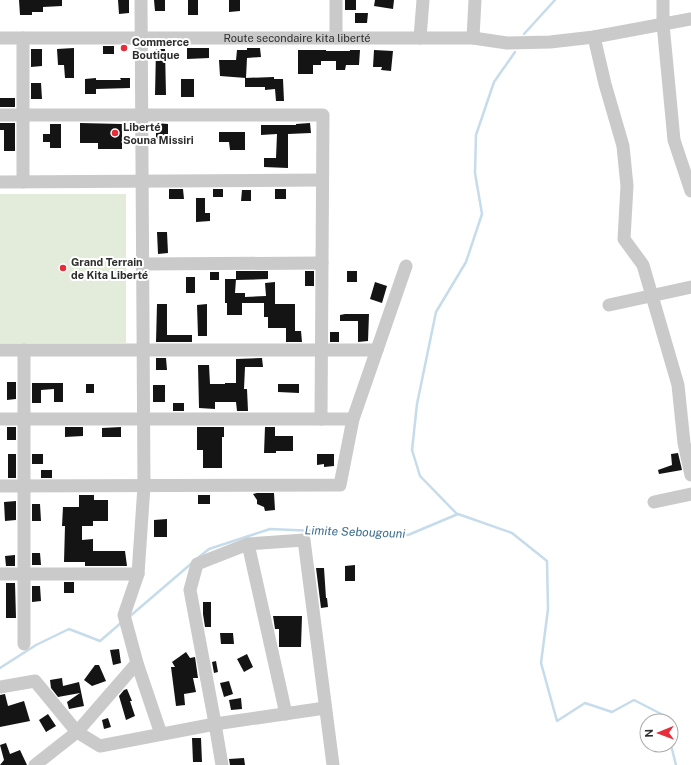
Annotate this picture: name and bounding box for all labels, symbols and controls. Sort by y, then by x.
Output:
street label: Route secondaire kita liberté [223,32,371,44]
place label: Commerce Boutique [132,36,189,61]
marker: Commerce Boutique [119,43,129,53]
place label: Liberté Souna Missiri [123,121,194,146]
marker: Liberté Souna Missiri [110,128,120,138]
place label: Grand Terrain de Kita Liberté [71,256,148,281]
marker: Grand Terrain de Kita Liberté [58,263,68,273]
water label: Limite Sebougouni [304,523,406,541]
north arrow [639,713,679,753]
text: N [643,729,655,738]

